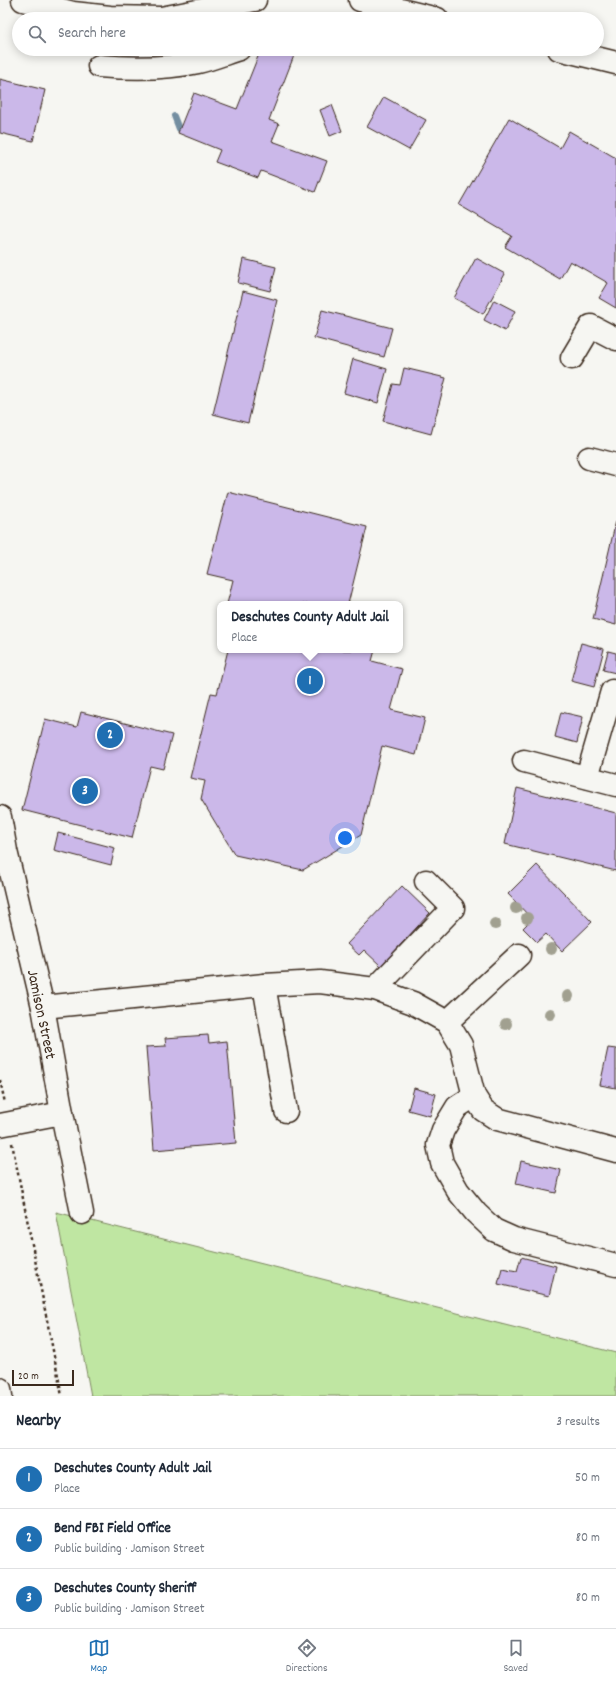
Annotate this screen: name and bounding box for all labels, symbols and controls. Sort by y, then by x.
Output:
search box [12,12,604,56]
icon: search [26,23,48,45]
text: Search here [58,23,126,45]
popup [217,601,403,653]
text: Deschutes County Adult Jail [231,607,389,629]
text: Place [231,629,257,648]
pin: 1 [297,666,323,696]
pin: 2 [97,720,123,750]
pin: 3 [72,776,98,806]
your location [335,828,355,848]
street label: Jamison Street [20,968,61,1062]
scale bar [12,1368,74,1387]
text: 20 m [18,1369,39,1385]
text: Nearby [16,1410,60,1434]
text: 3 results [556,1413,600,1432]
text: Deschutes County Adult Jail [54,1458,211,1480]
text: 1 [28,1469,30,1488]
text: 50 m [575,1469,600,1488]
text: Place [54,1480,80,1499]
text: Bend FBI Field Office [54,1518,171,1540]
text: 2 [26,1529,32,1548]
text: 80 m [576,1529,600,1548]
text: Public building · Jamison Street [54,1540,205,1559]
text: Deschutes County Sheriff [54,1578,197,1600]
text: 3 [26,1589,32,1608]
text: 80 m [576,1589,600,1608]
text: Public building · Jamison Street [54,1600,205,1619]
tab: Map [88,1637,110,1677]
tab: Directions [286,1637,328,1677]
tab: Saved [503,1637,528,1677]

